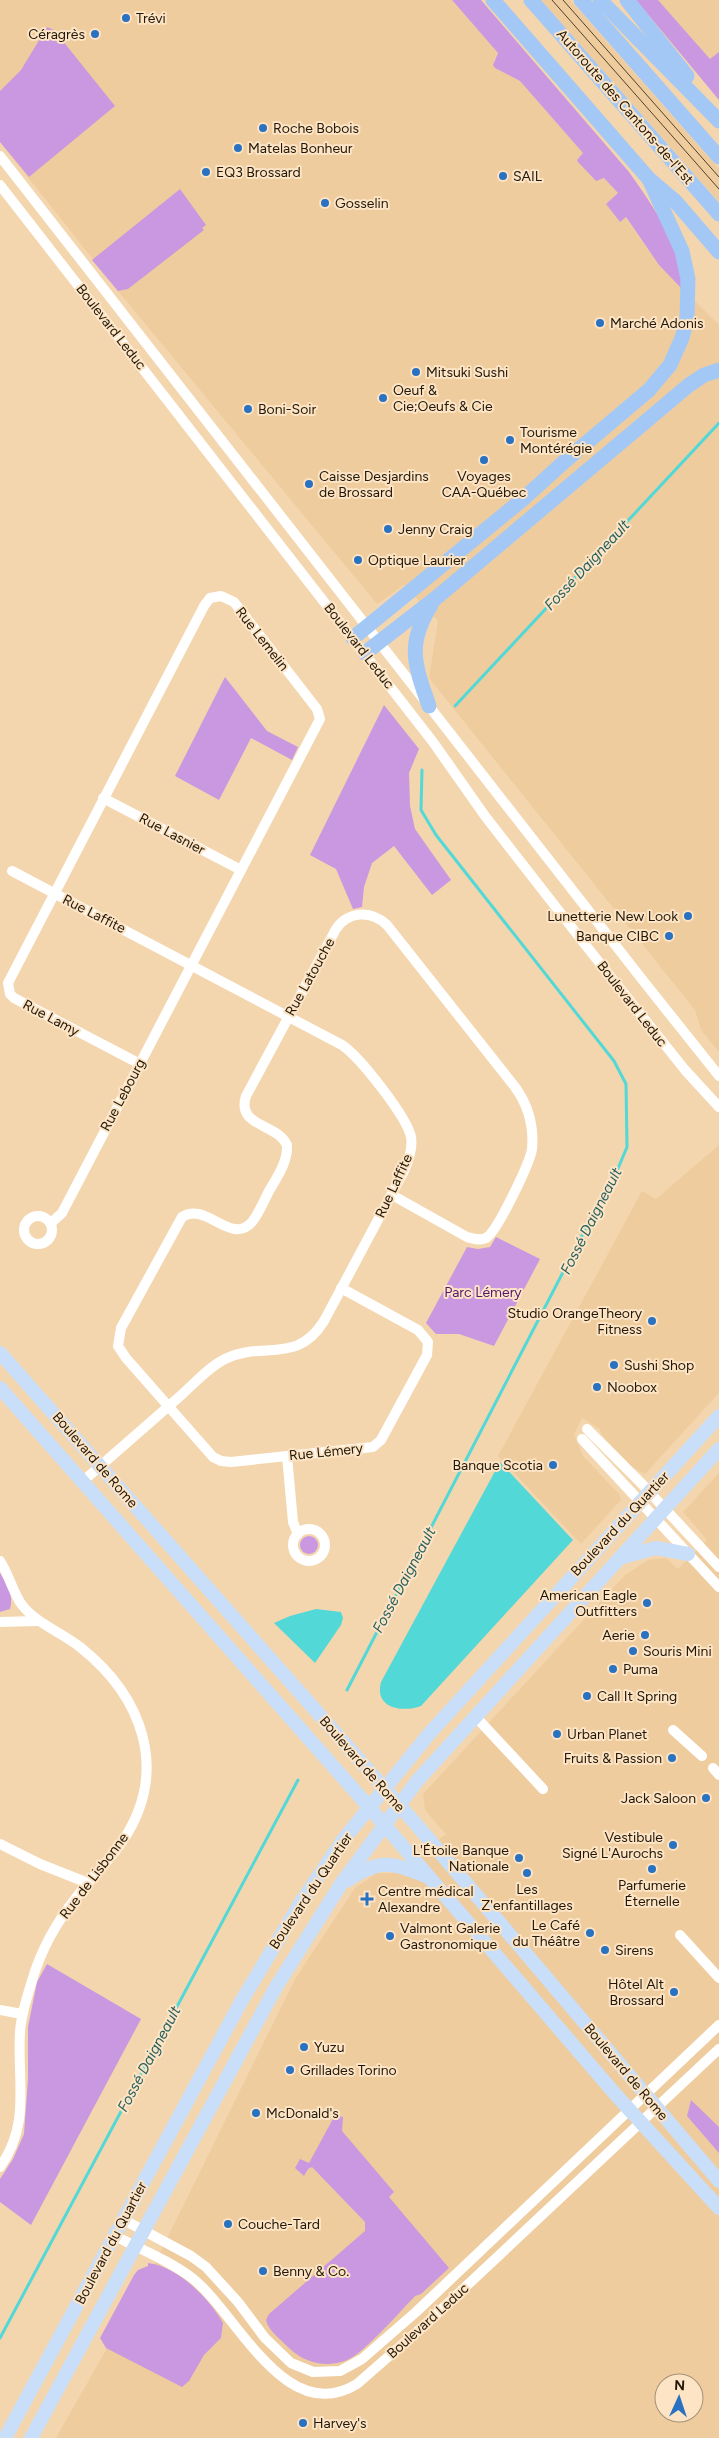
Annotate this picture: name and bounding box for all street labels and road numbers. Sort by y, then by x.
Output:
street label: Autoroute des Cantons-de-l'Est [553,26,697,188]
street label: Boulevard Leduc [72,281,150,374]
street label: Boulevard Leduc [320,600,398,693]
street label: Rue Lemelin [232,604,292,674]
street label: Rue Lasnier [136,810,208,859]
street label: Rue Laffite [60,891,129,937]
street label: Rue Latouche [282,935,339,1019]
street label: Boulevard Leduc [593,958,671,1051]
street label: Rue Lamy [20,996,83,1040]
street label: Rue Lebourg [97,1056,149,1134]
street label: Rue Laffite [372,1151,416,1221]
street label: Boulevard de Rome [49,1409,141,1512]
street label: Rue Lémery [288,1440,364,1464]
street label: Boulevard du Quartier [567,1468,673,1580]
street label: Boulevard de Rome [316,1713,408,1816]
street label: Rue de Lisbonne [56,1829,132,1923]
street label: Boulevard du Quartier [266,1829,356,1952]
street label: Boulevard de Rome [580,2020,672,2124]
street label: Boulevard du Quartier [71,2178,151,2307]
street label: Boulevard Leduc [384,2280,473,2362]

